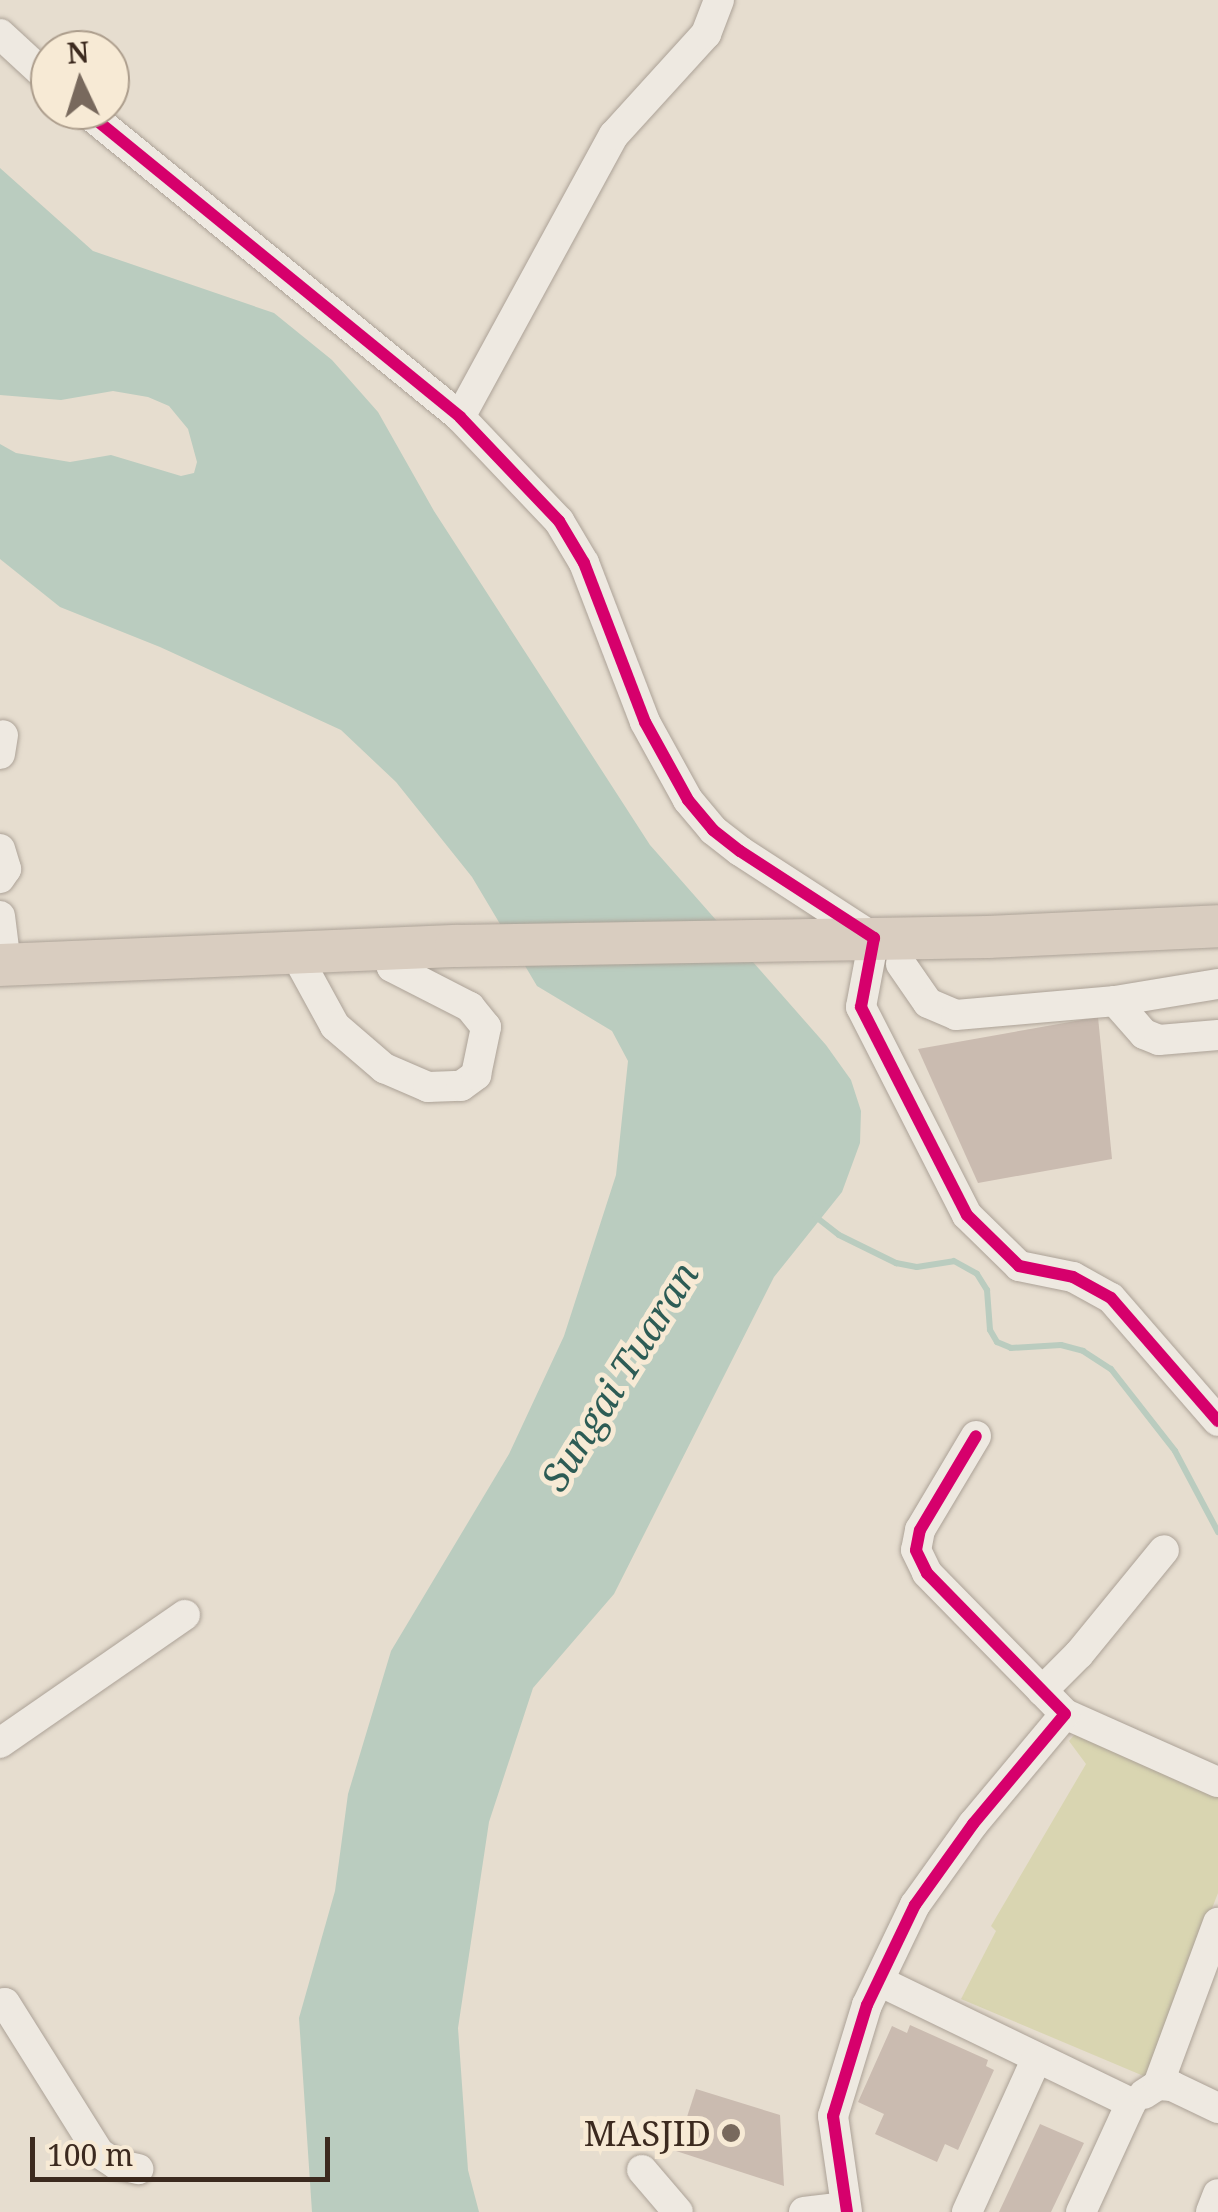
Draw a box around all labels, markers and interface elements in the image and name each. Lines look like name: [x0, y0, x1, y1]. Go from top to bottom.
north arrow: [30, 30, 130, 130]
text: N: [66, 32, 90, 72]
water label: Sungai Tuaran: [531, 1253, 707, 1499]
place label: MASJID: [584, 2112, 711, 2154]
scale bar: [35, 2117, 335, 2179]
marker: MASJID: [720, 2122, 742, 2144]
text: 100 m: [47, 2134, 133, 2175]

